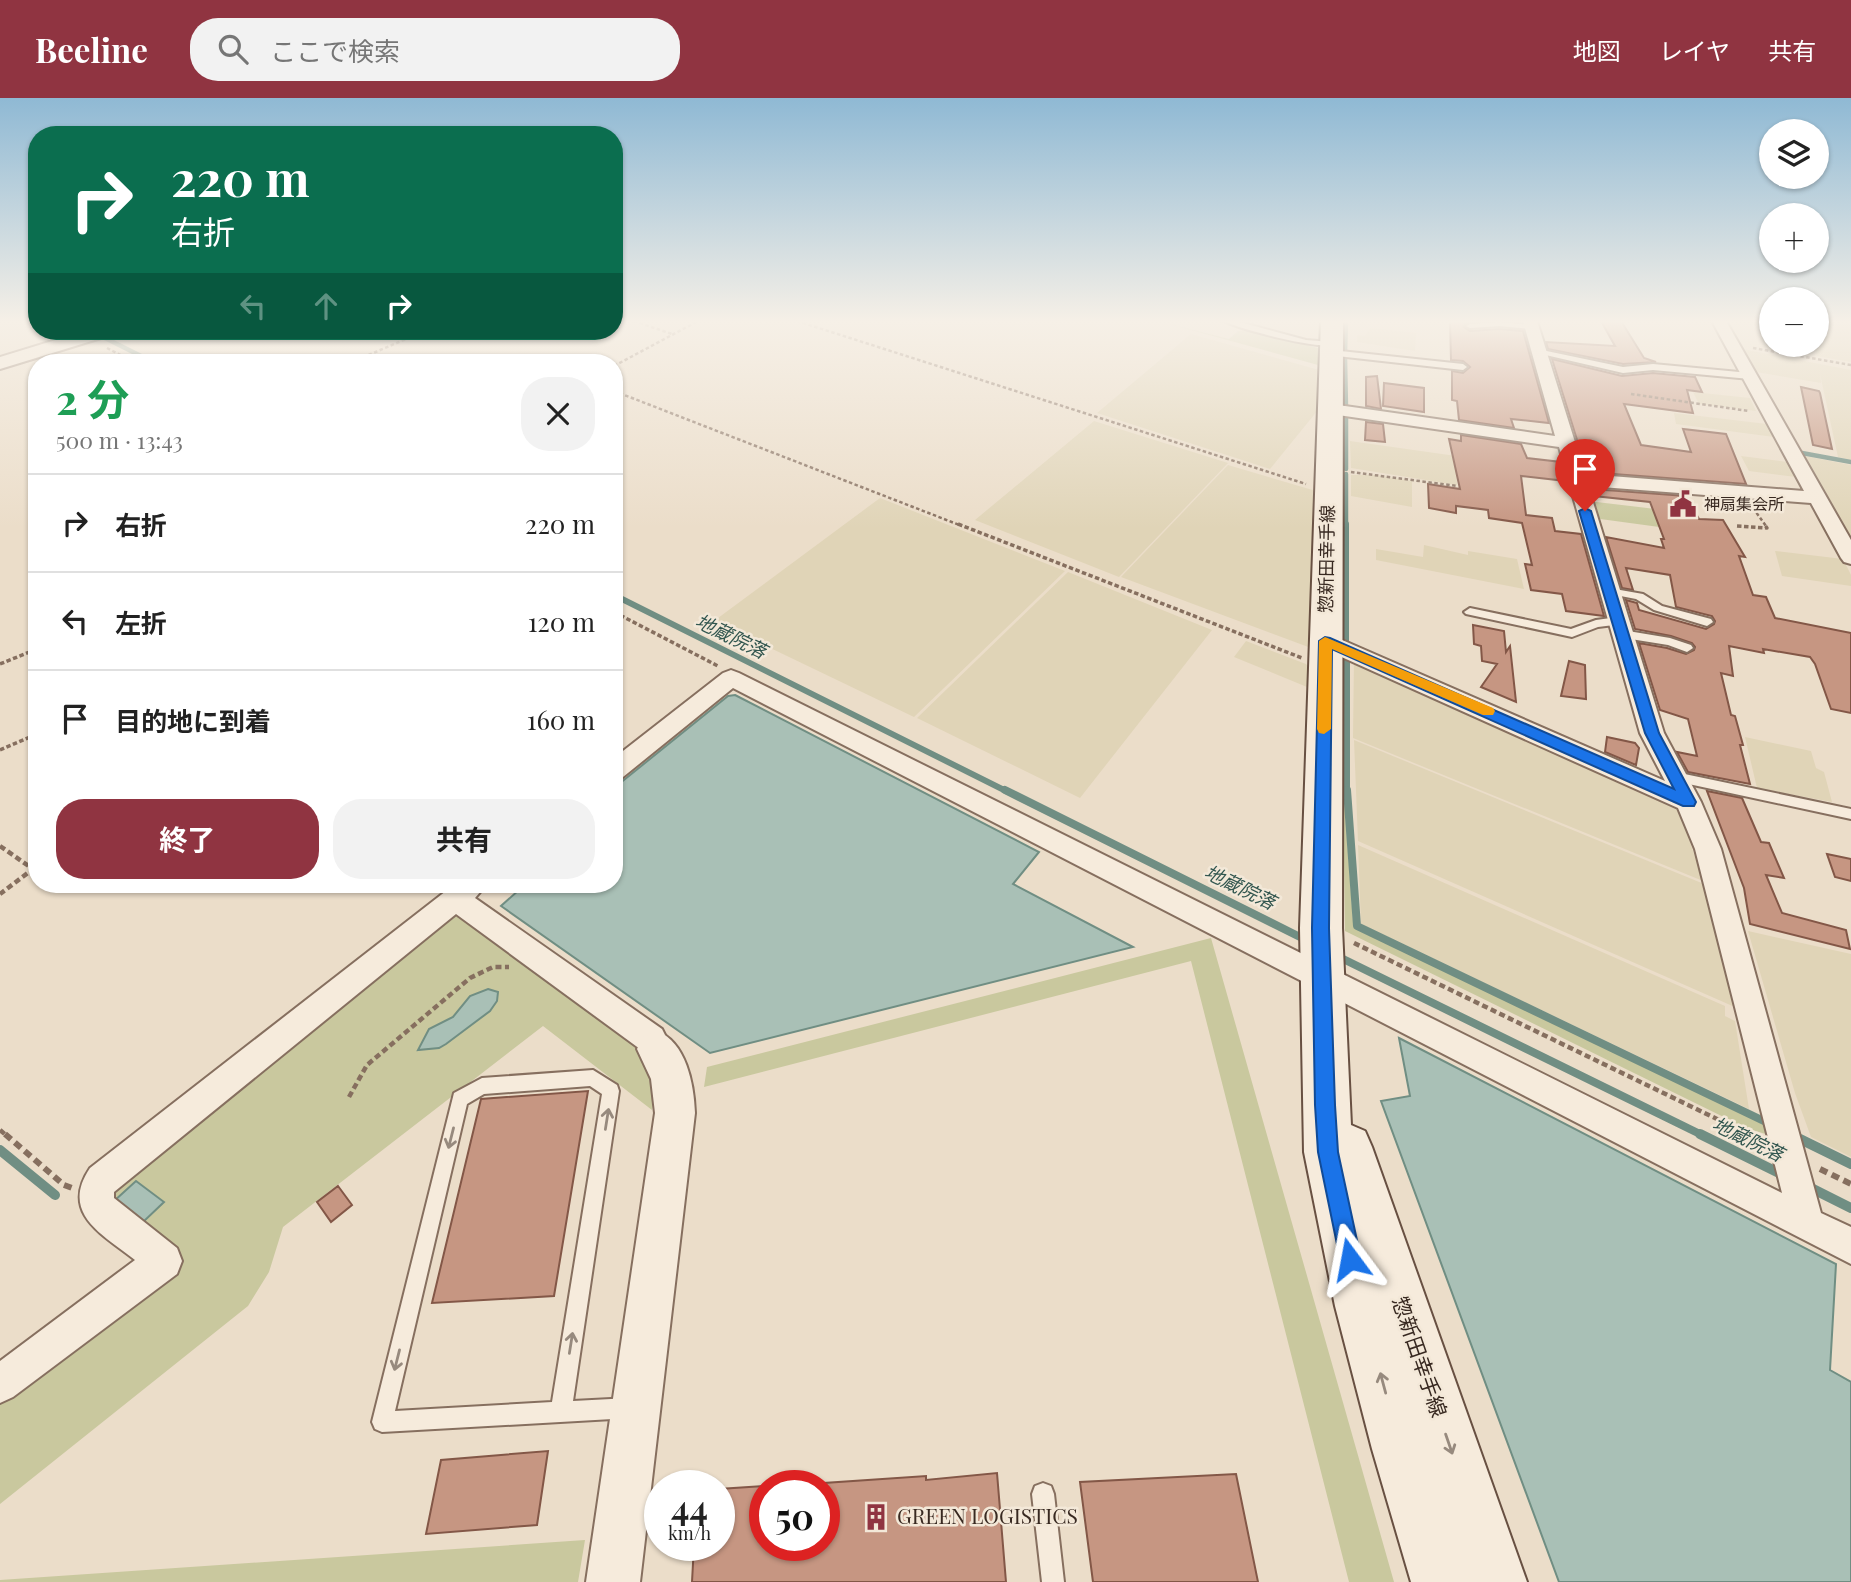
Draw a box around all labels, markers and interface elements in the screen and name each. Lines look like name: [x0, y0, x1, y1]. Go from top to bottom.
search box: [190, 18, 680, 81]
text: Beeline: [35, 27, 148, 71]
icon: search: [214, 30, 252, 68]
text: ここで検索: [270, 33, 400, 68]
text: 地図: [1573, 34, 1621, 66]
text: レイヤ: [1659, 34, 1730, 66]
text: 共有: [1768, 34, 1816, 66]
map controls: [1759, 119, 1829, 357]
button: layers: [1759, 119, 1829, 189]
text: 220 m: [171, 144, 310, 209]
icon: right: [56, 154, 147, 245]
button: +: [1759, 203, 1829, 273]
text: 右折: [171, 209, 235, 252]
icon: left: [234, 287, 272, 325]
icon: ahead: [307, 287, 345, 325]
icon: right: [380, 287, 418, 325]
button: −: [1759, 287, 1829, 357]
text: 2 分: [56, 370, 129, 426]
button: close: [521, 377, 595, 451]
text: 500 m · 13:43: [56, 424, 183, 455]
pin: [1555, 439, 1615, 511]
icon: arrive: [1566, 450, 1604, 488]
public building icon: 神扇集会所: [1668, 489, 1698, 519]
place label: 神扇集会所: [1704, 493, 1784, 514]
icon: right: [56, 504, 94, 542]
street label: 惣新田幸手線: [1313, 505, 1339, 613]
text: 220 m: [525, 506, 595, 541]
text: 右折: [115, 507, 167, 542]
icon: left: [56, 602, 94, 640]
text: 120 m: [528, 604, 595, 639]
text: 左折: [115, 605, 167, 640]
water label: 地蔵院落: [692, 607, 774, 665]
icon: arrive: [56, 700, 94, 738]
text: 160 m: [527, 702, 595, 737]
text: 目的地に到着: [115, 703, 271, 738]
button: 終了: [56, 799, 319, 879]
button: 共有: [333, 799, 595, 879]
water label: 地蔵院落: [1201, 858, 1283, 916]
one-way arrow: [601, 1108, 614, 1131]
water label: 地蔵院落: [1709, 1110, 1791, 1168]
one-way arrow: [444, 1127, 457, 1149]
position arrow: [1313, 1222, 1387, 1296]
street label: 惣新田幸手線: [1387, 1292, 1455, 1420]
one-way arrow: [565, 1332, 578, 1355]
one-way arrow: [390, 1348, 404, 1371]
one-way arrow: [1376, 1372, 1389, 1395]
one-way arrow: [1444, 1433, 1456, 1455]
speed limit sign: 50: [749, 1470, 840, 1561]
text: 44: [671, 1483, 708, 1530]
place label: GREEN LOGISTICS: [897, 1501, 1078, 1529]
building icon: GREEN LOGISTICS: [861, 1502, 891, 1532]
text: km/h: [668, 1521, 711, 1545]

